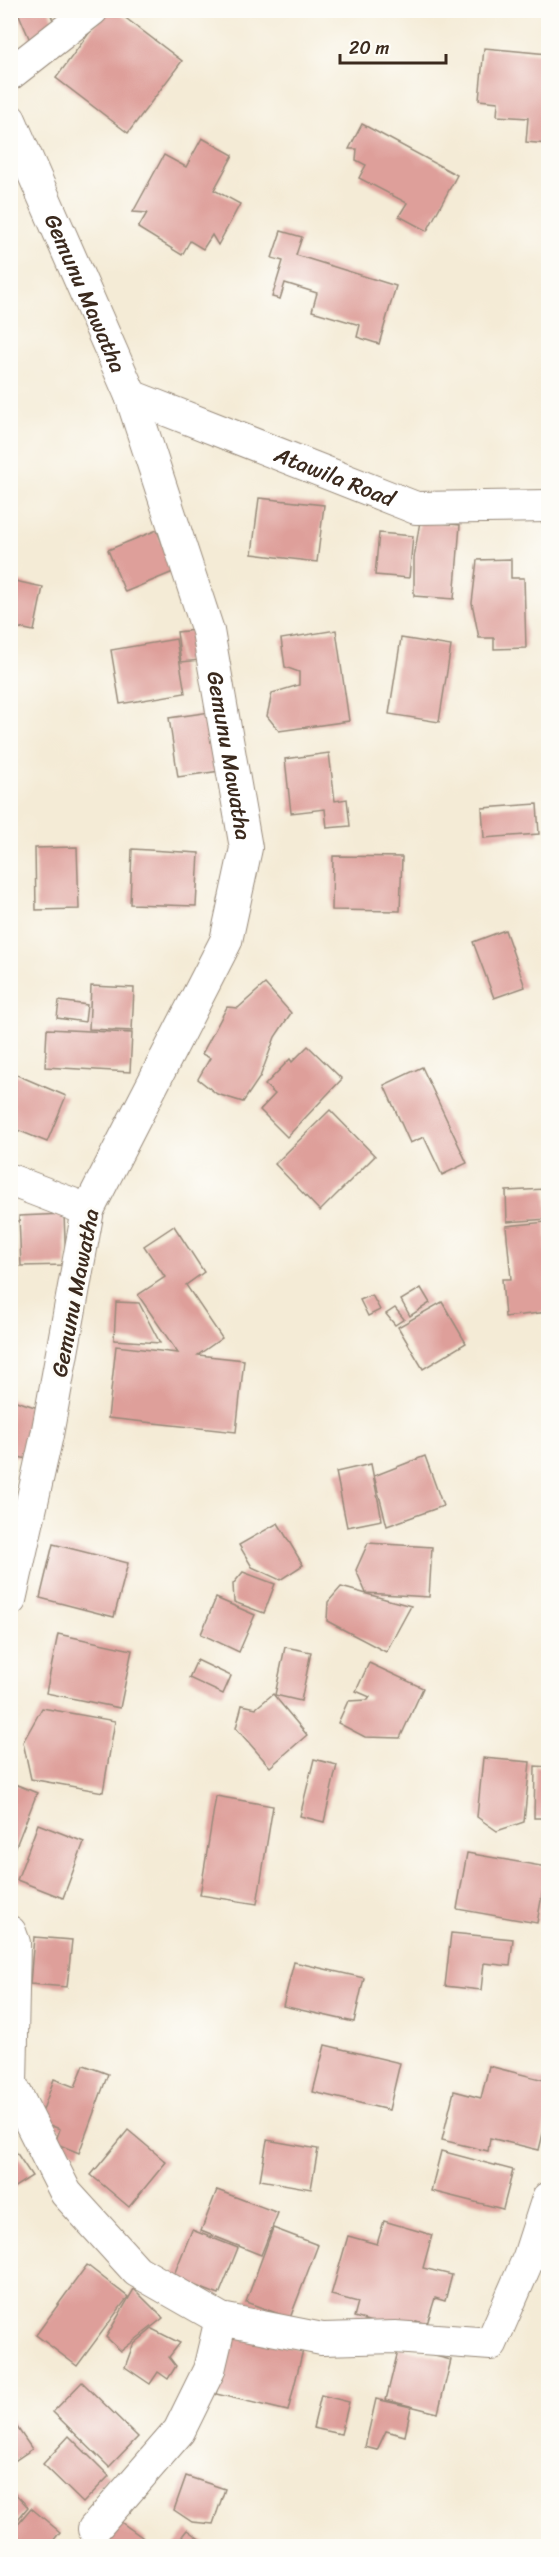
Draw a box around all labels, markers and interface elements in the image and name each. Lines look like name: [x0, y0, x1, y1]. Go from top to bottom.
scale bar: [340, 27, 446, 65]
text: 20 m: [349, 32, 389, 64]
street label: Gemunu Mawatha: [34, 207, 138, 379]
street label: Atawila Road: [268, 434, 402, 518]
street label: Gemunu Mawatha: [196, 668, 264, 843]
street label: Gemunu Mawatha: [40, 1206, 110, 1380]

